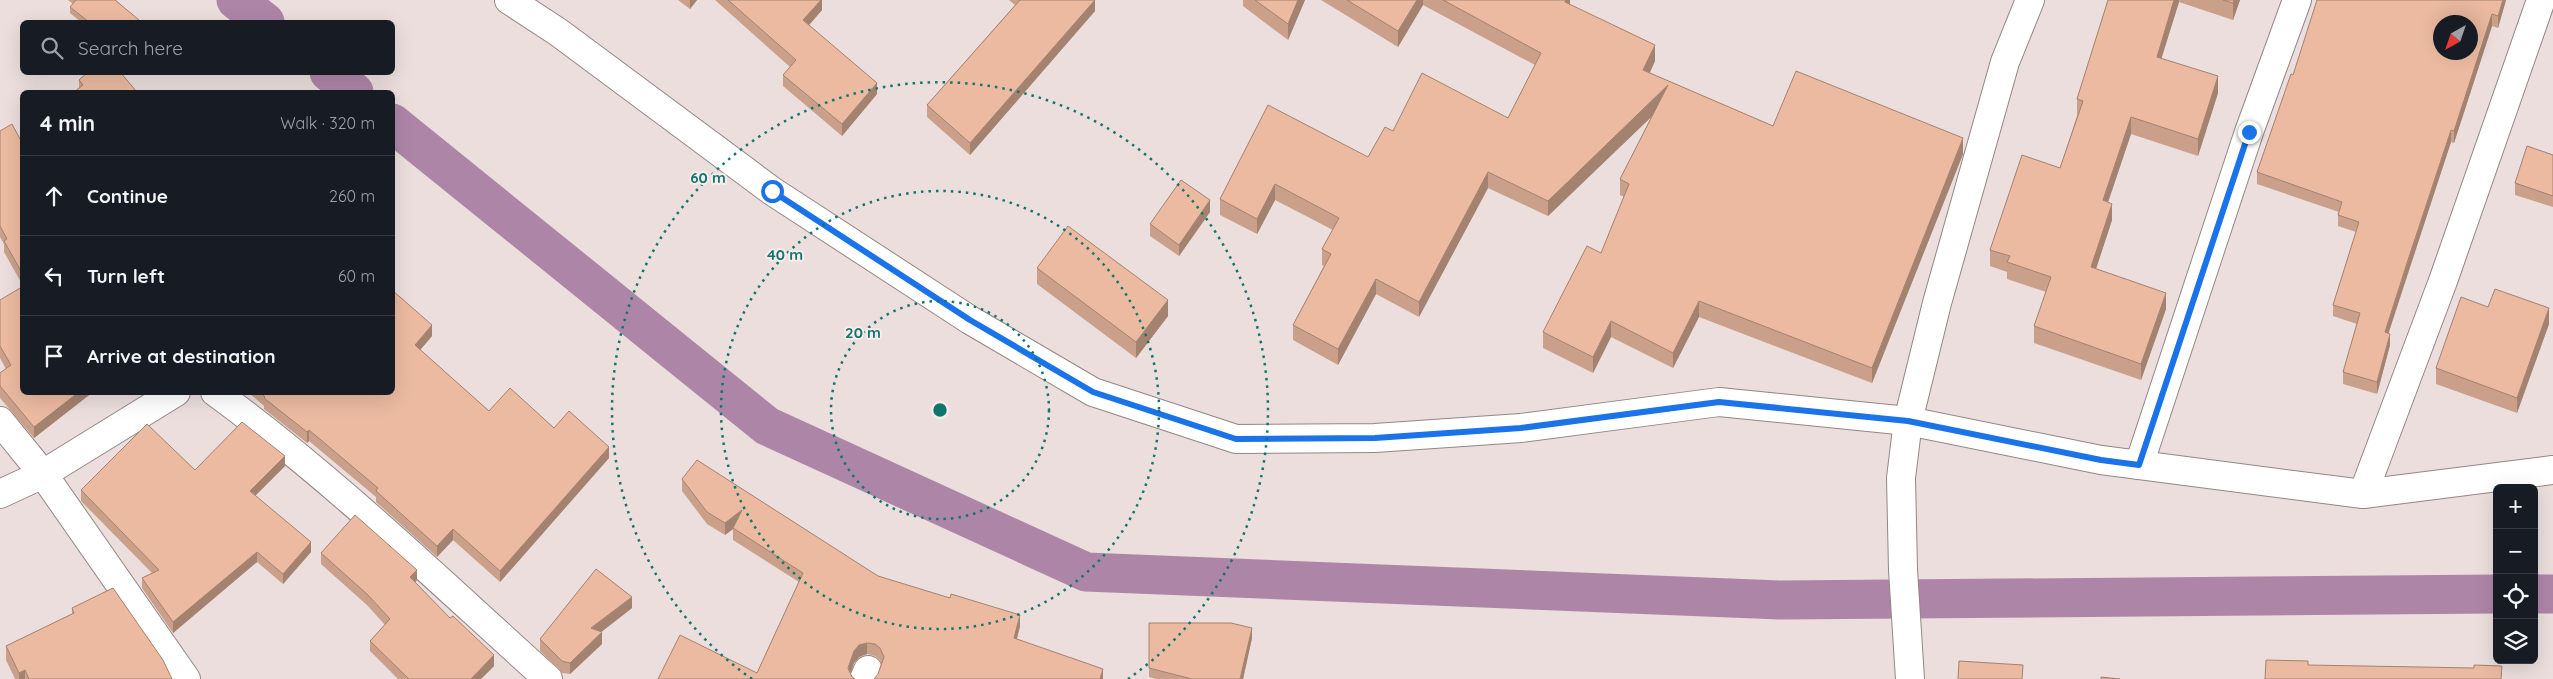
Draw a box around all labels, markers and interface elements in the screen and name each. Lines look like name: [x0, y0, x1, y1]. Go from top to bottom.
north arrow: [2433, 15, 2478, 60]
search box: [20, 20, 395, 75]
icon: search: [38, 34, 66, 62]
text: Search here: [78, 36, 183, 60]
text: 4 min: [40, 110, 95, 136]
text: Walk · 320 m: [280, 113, 375, 133]
route end: [2238, 121, 2261, 144]
text: 60 m: [690, 168, 726, 187]
route start: [761, 180, 784, 203]
icon: ahead: [40, 182, 68, 210]
text: Continue: [87, 184, 168, 208]
text: 260 m: [329, 186, 375, 206]
text: 40 m: [767, 245, 803, 264]
icon: left: [40, 262, 68, 290]
text: Turn left: [87, 264, 165, 288]
text: 60 m: [338, 266, 375, 286]
text: 20 m: [845, 323, 881, 342]
icon: arrive: [40, 342, 68, 370]
text: Arrive at destination: [87, 344, 276, 368]
centre of rings: [931, 401, 949, 419]
map controls: [2493, 484, 2538, 664]
button: +: [2493, 484, 2538, 529]
button: −: [2493, 529, 2538, 574]
button: locate: [2493, 574, 2538, 619]
button: layers: [2493, 619, 2538, 664]

